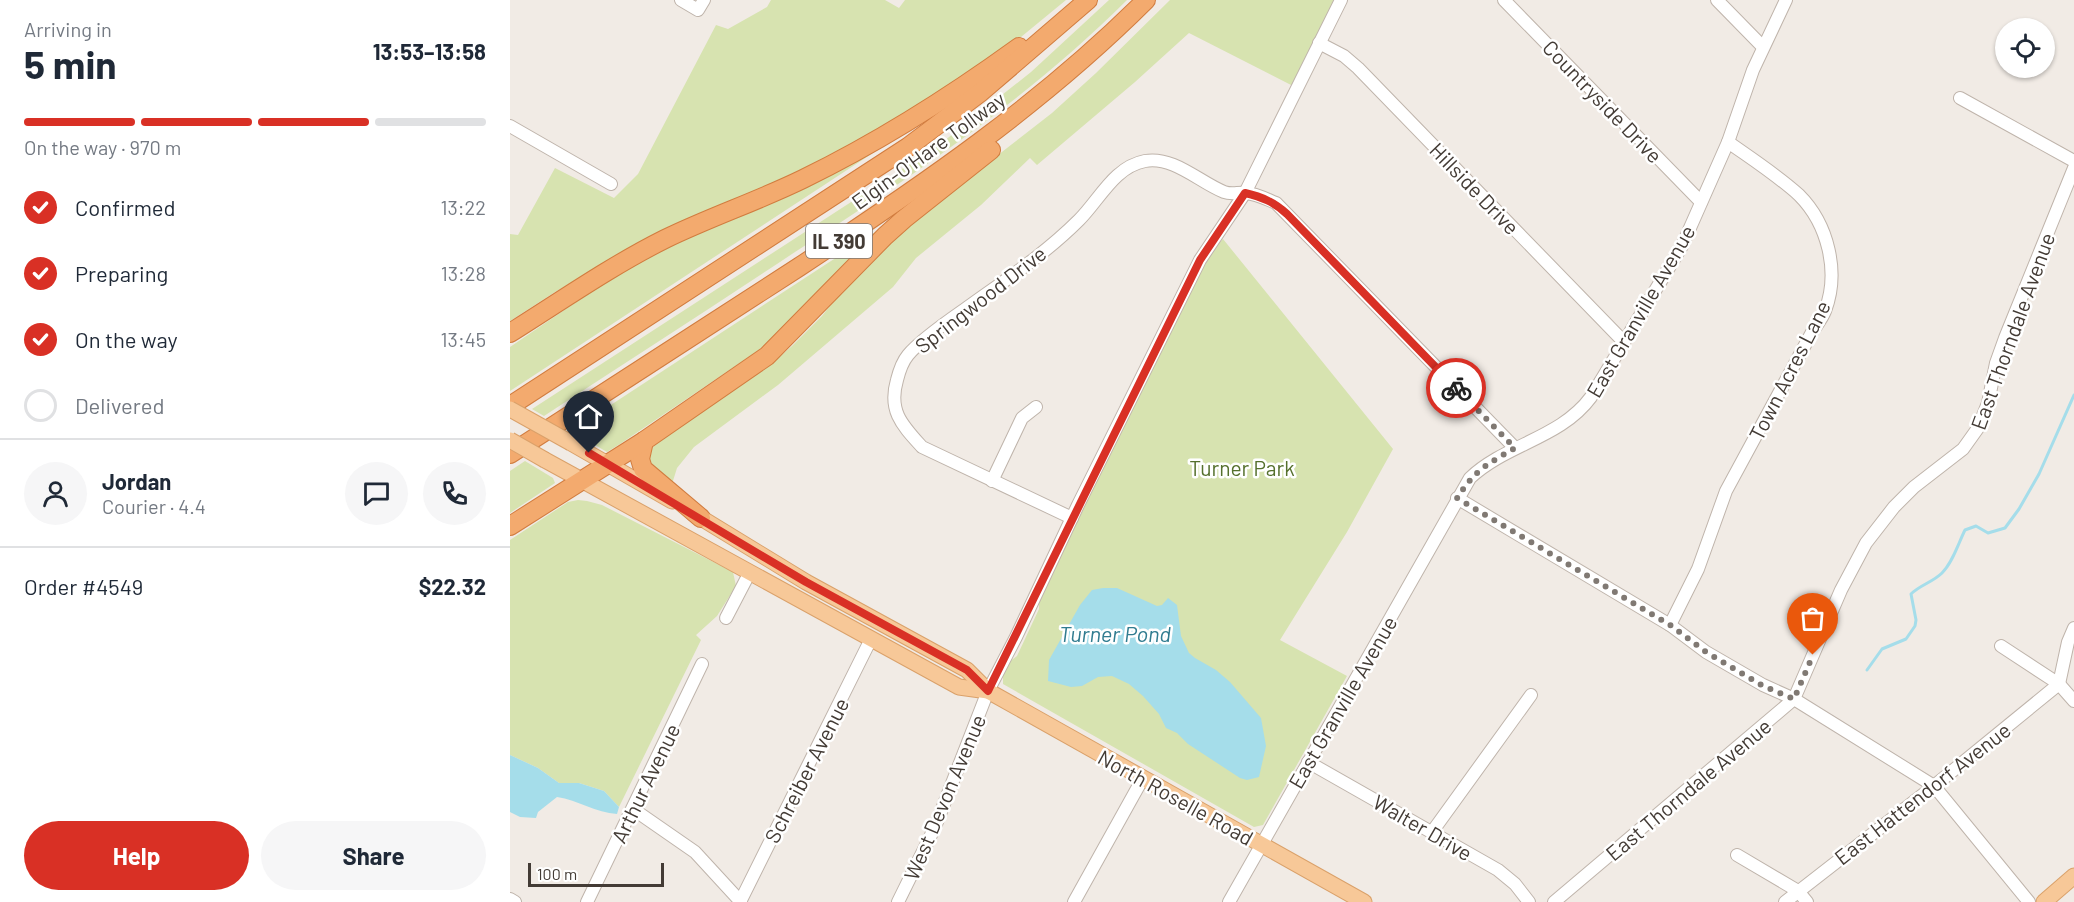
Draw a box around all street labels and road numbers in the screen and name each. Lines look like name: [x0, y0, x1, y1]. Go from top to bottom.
street label: Countryside Drive: [1538, 34, 1668, 168]
street label: Elgin-O'Hare Tollway: [846, 86, 1010, 214]
street label: Hillside Drive: [1425, 137, 1525, 239]
street label: East Granville Avenue: [1580, 220, 1700, 402]
road number: IL 390: [806, 224, 872, 258]
street label: East Thorndale Avenue: [1965, 229, 2059, 433]
street label: Springwood Drive: [909, 240, 1051, 358]
street label: Town Acres Lane: [1743, 296, 1835, 444]
street label: East Granville Avenue: [1282, 611, 1402, 793]
street label: Schreiber Avenue: [759, 693, 853, 847]
street label: West Devon Avenue: [898, 710, 990, 884]
street label: East Thorndale Avenue: [1600, 713, 1776, 865]
street label: East Hattendorf Avenue: [1829, 717, 2015, 869]
street label: Arthur Avenue: [605, 719, 685, 847]
street label: North Roselle Road: [1094, 744, 1258, 850]
street label: Walter Drive: [1369, 789, 1477, 865]

